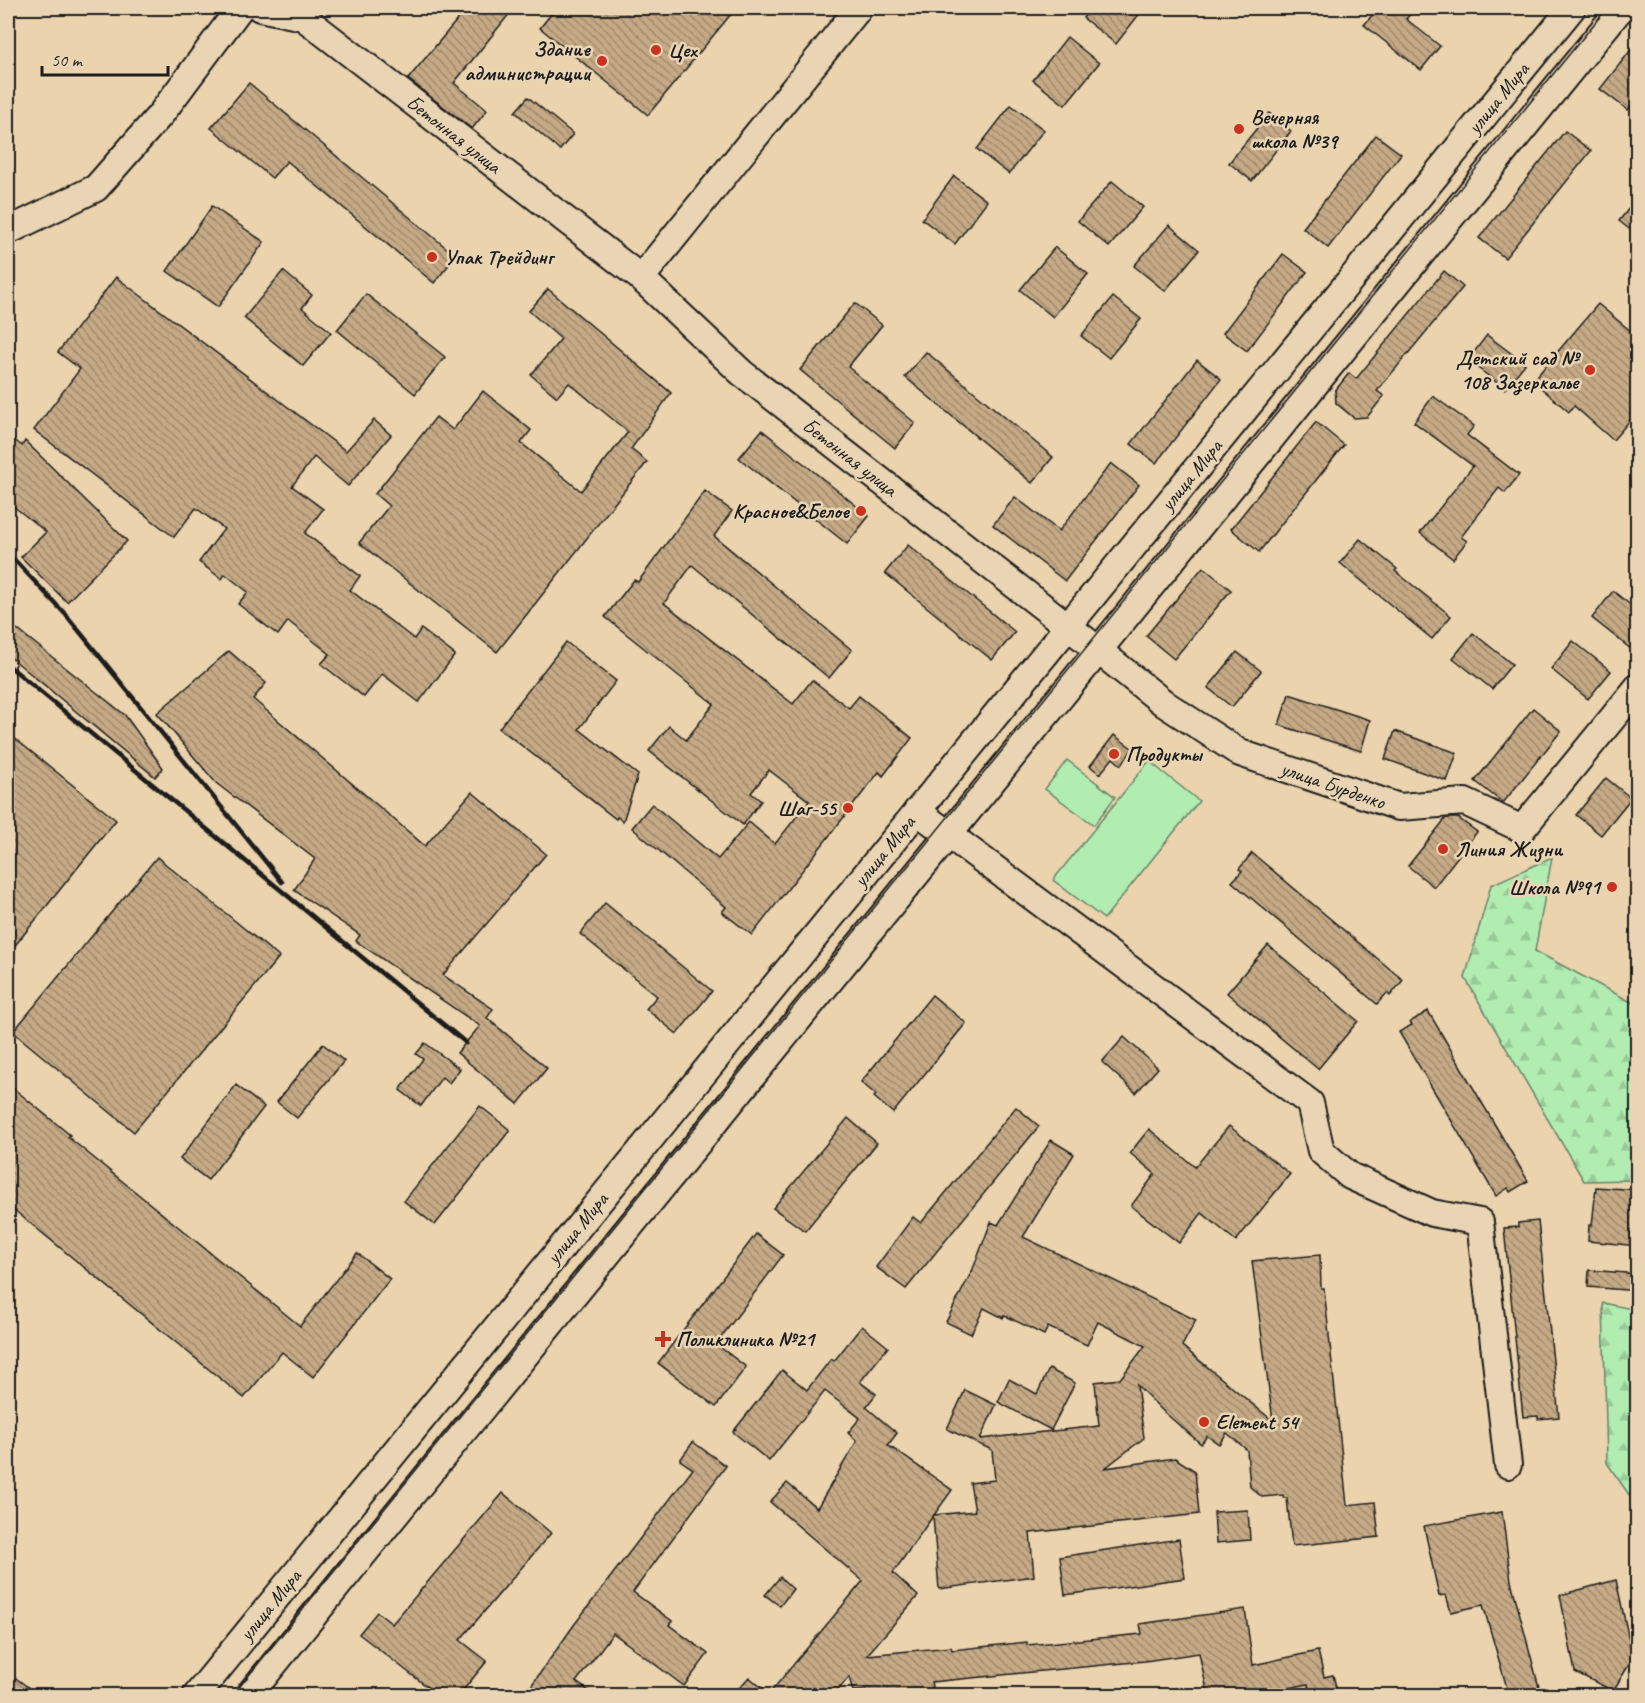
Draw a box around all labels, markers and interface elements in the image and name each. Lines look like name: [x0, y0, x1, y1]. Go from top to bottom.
place label: Здание администрации: [465, 36, 592, 86]
place label: Цех: [668, 37, 698, 63]
scale bar: [42, 39, 168, 77]
marker: Цех: [649, 43, 663, 57]
text: 50 m: [51, 49, 84, 71]
marker: Здание администрации: [595, 54, 609, 68]
street label: улица Мира: [1460, 56, 1536, 141]
street label: Бетонная улица: [401, 89, 508, 180]
place label: Вечерняя школа №39: [1251, 104, 1340, 154]
marker: Вечерняя школа №39: [1232, 122, 1246, 136]
place label: Упак Трейдинг: [444, 244, 556, 270]
marker: Упак Трейдинг: [425, 250, 439, 264]
place label: Детский сад № 108 Зазеркалье: [1456, 345, 1582, 396]
marker: Детский сад № 108 Зазеркалье: [1583, 363, 1597, 377]
street label: Бетонная улица: [797, 412, 904, 503]
street label: улица Мира: [1153, 433, 1229, 518]
place label: Красное&Белое: [733, 498, 851, 524]
marker: Красное&Белое: [854, 504, 868, 518]
place label: Продукты: [1126, 741, 1204, 768]
marker: Продукты: [1107, 747, 1121, 761]
street label: улица Бурденко: [1276, 754, 1390, 815]
place label: Шаг-55: [777, 795, 838, 821]
marker: Шаг-55: [841, 801, 855, 815]
street label: улица Мира: [846, 809, 922, 894]
place label: Линия Жизни: [1455, 836, 1564, 863]
marker: Линия Жизни: [1436, 842, 1450, 856]
place label: Школа №91: [1509, 874, 1603, 900]
marker: Школа №91: [1605, 880, 1619, 894]
street label: улица Мира: [539, 1186, 615, 1271]
place label: Поликлиника №21: [676, 1326, 817, 1352]
marker: Поликлиника №21: [654, 1330, 672, 1348]
place label: Element 54: [1216, 1409, 1301, 1435]
marker: Element 54: [1197, 1415, 1211, 1429]
street label: улица Мира: [232, 1563, 308, 1648]

